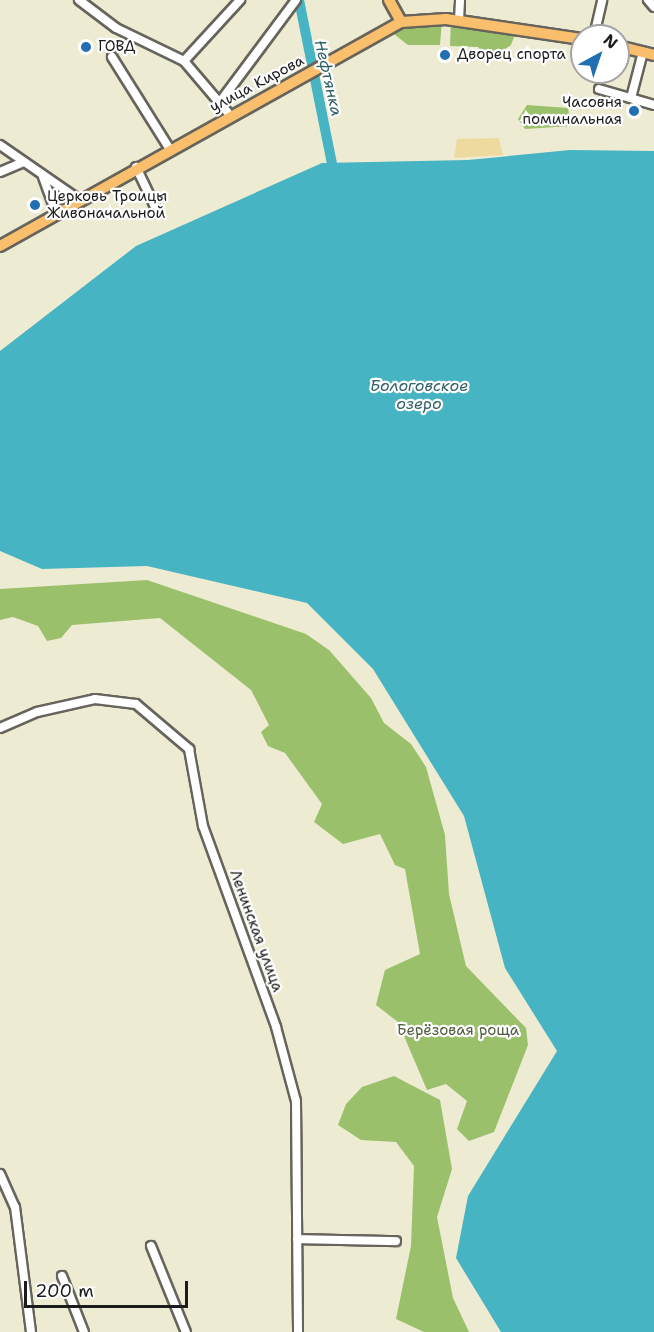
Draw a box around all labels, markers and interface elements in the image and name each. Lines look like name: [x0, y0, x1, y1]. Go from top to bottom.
north arrow: [570, 24, 630, 84]
text: N: [599, 29, 622, 53]
place label: ГОВД: [98, 38, 135, 56]
water label: Нефтянка: [310, 38, 346, 118]
marker: ГОВД: [79, 40, 93, 54]
place label: Дворец спорта: [457, 46, 566, 64]
marker: Дворец спорта: [438, 48, 452, 62]
street label: улица Кирова: [207, 52, 307, 116]
place label: Часовня поминальная: [522, 93, 622, 128]
marker: Часовня поминальная: [627, 104, 641, 118]
place label: Церковь Троицы Живоначальной: [47, 187, 167, 222]
marker: Церковь Троицы Живоначальной: [28, 198, 42, 212]
water label: Бологовское озеро: [370, 376, 468, 414]
street label: Ленинская улица: [226, 867, 286, 995]
park label: Берёзовая роща: [397, 1022, 519, 1040]
scale bar: [27, 1269, 190, 1307]
text: 200 m: [35, 1279, 94, 1303]

